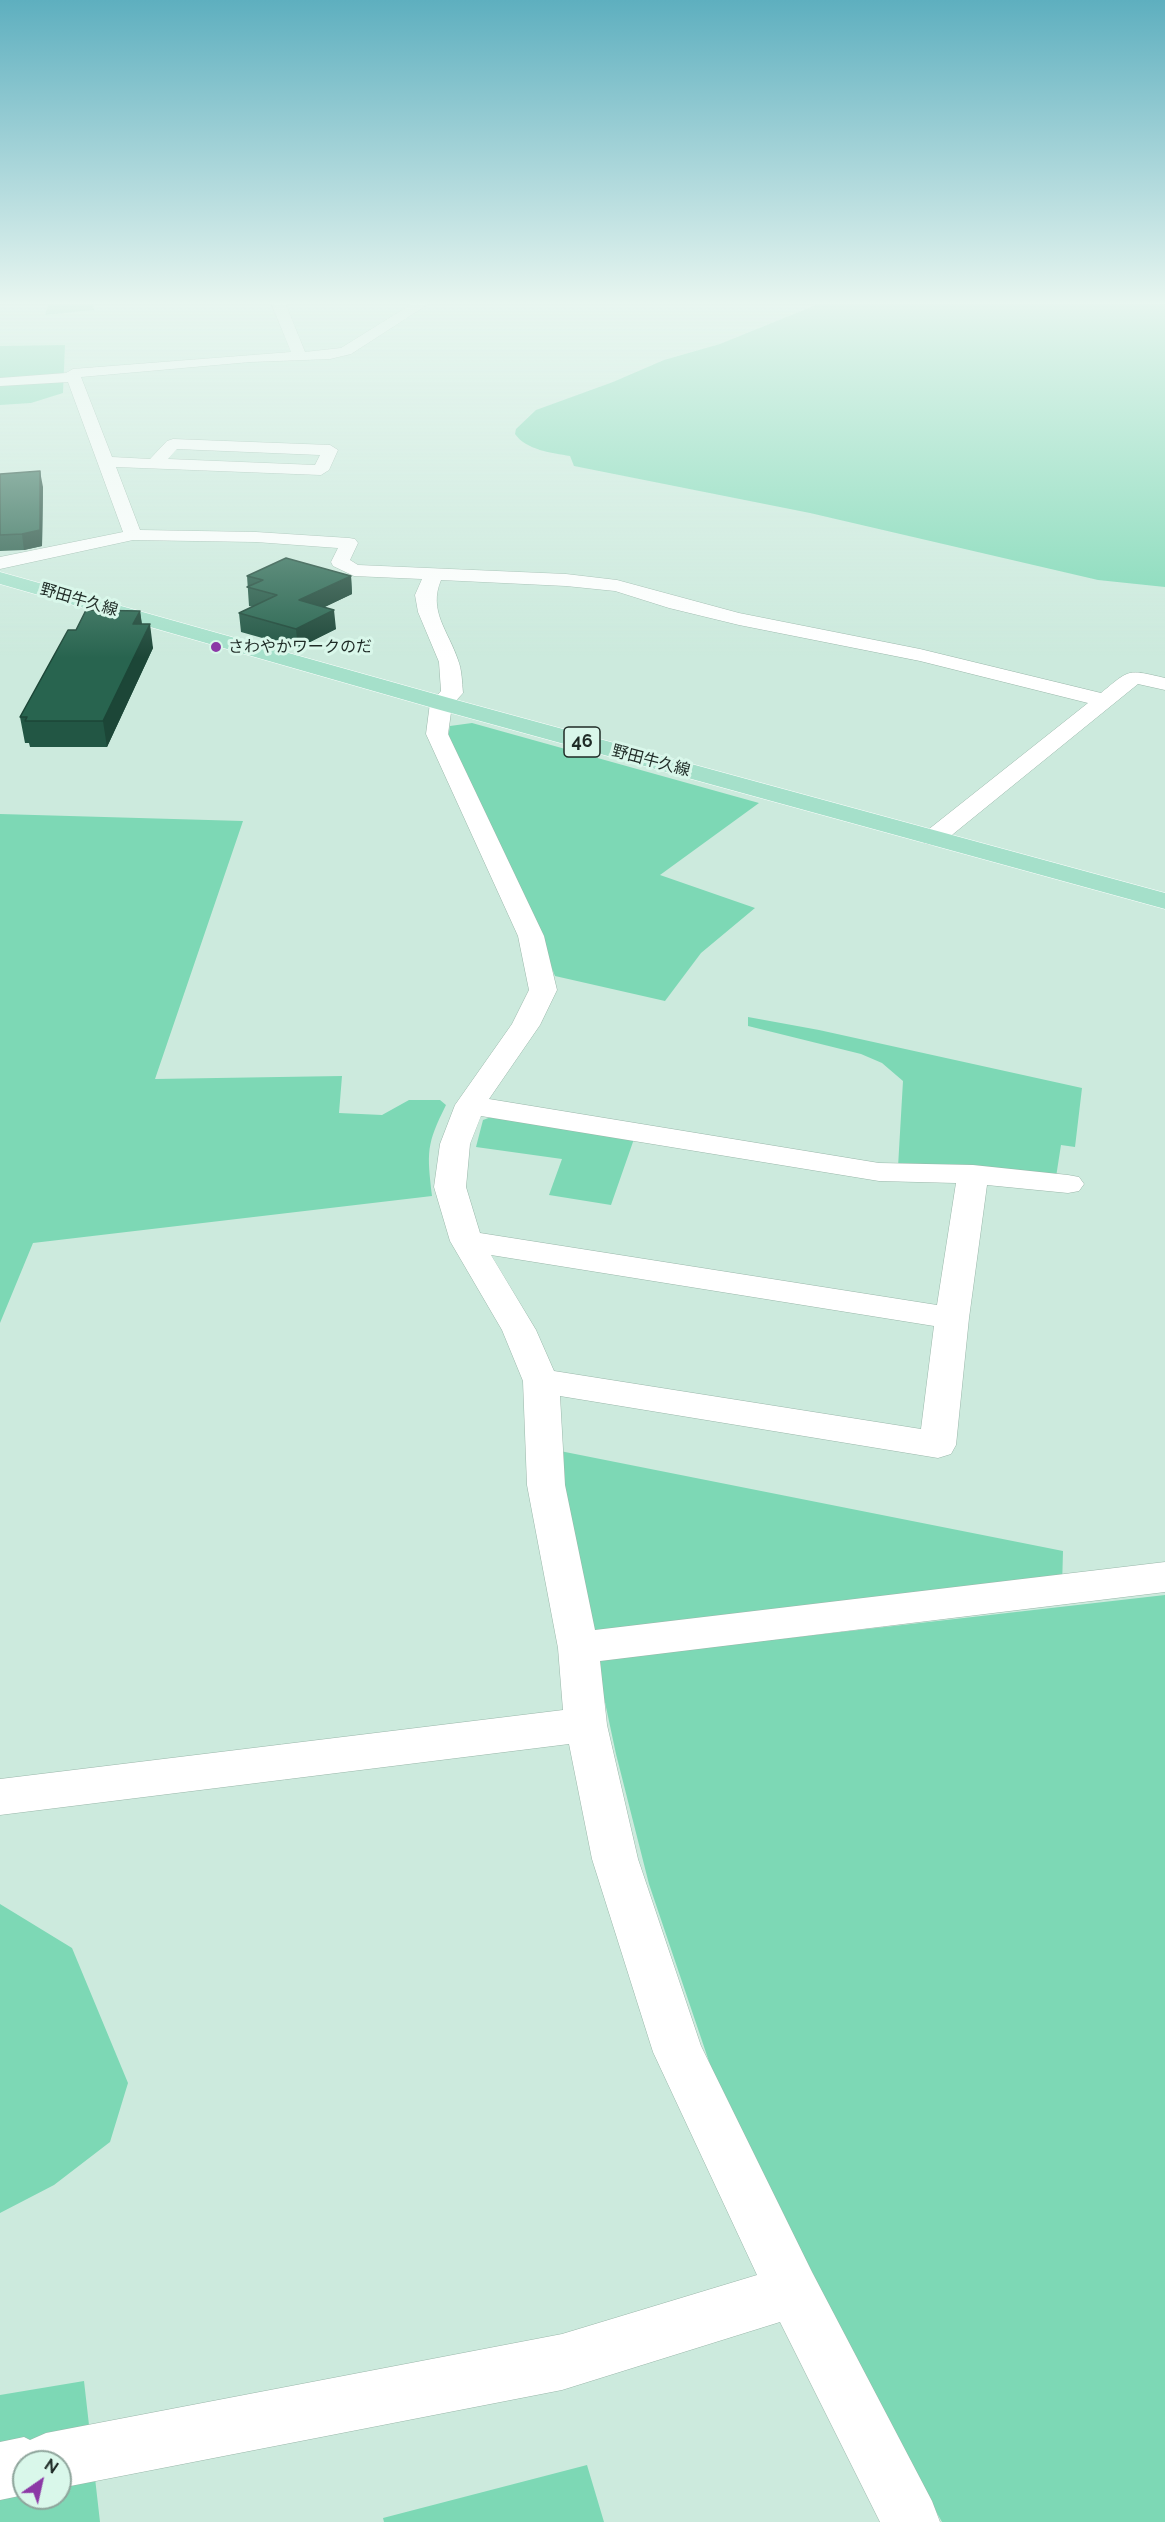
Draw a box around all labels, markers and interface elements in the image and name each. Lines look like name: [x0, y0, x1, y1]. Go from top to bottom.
street label: 野田牛久線: [38, 580, 120, 620]
place label: さわやかワークのだ: [228, 637, 372, 657]
marker: さわやかワークのだ: [209, 640, 223, 654]
road number: 46: [564, 727, 600, 757]
street label: 野田牛久線: [610, 741, 692, 781]
north arrow: [12, 2450, 72, 2510]
text: N: [41, 2455, 62, 2478]

